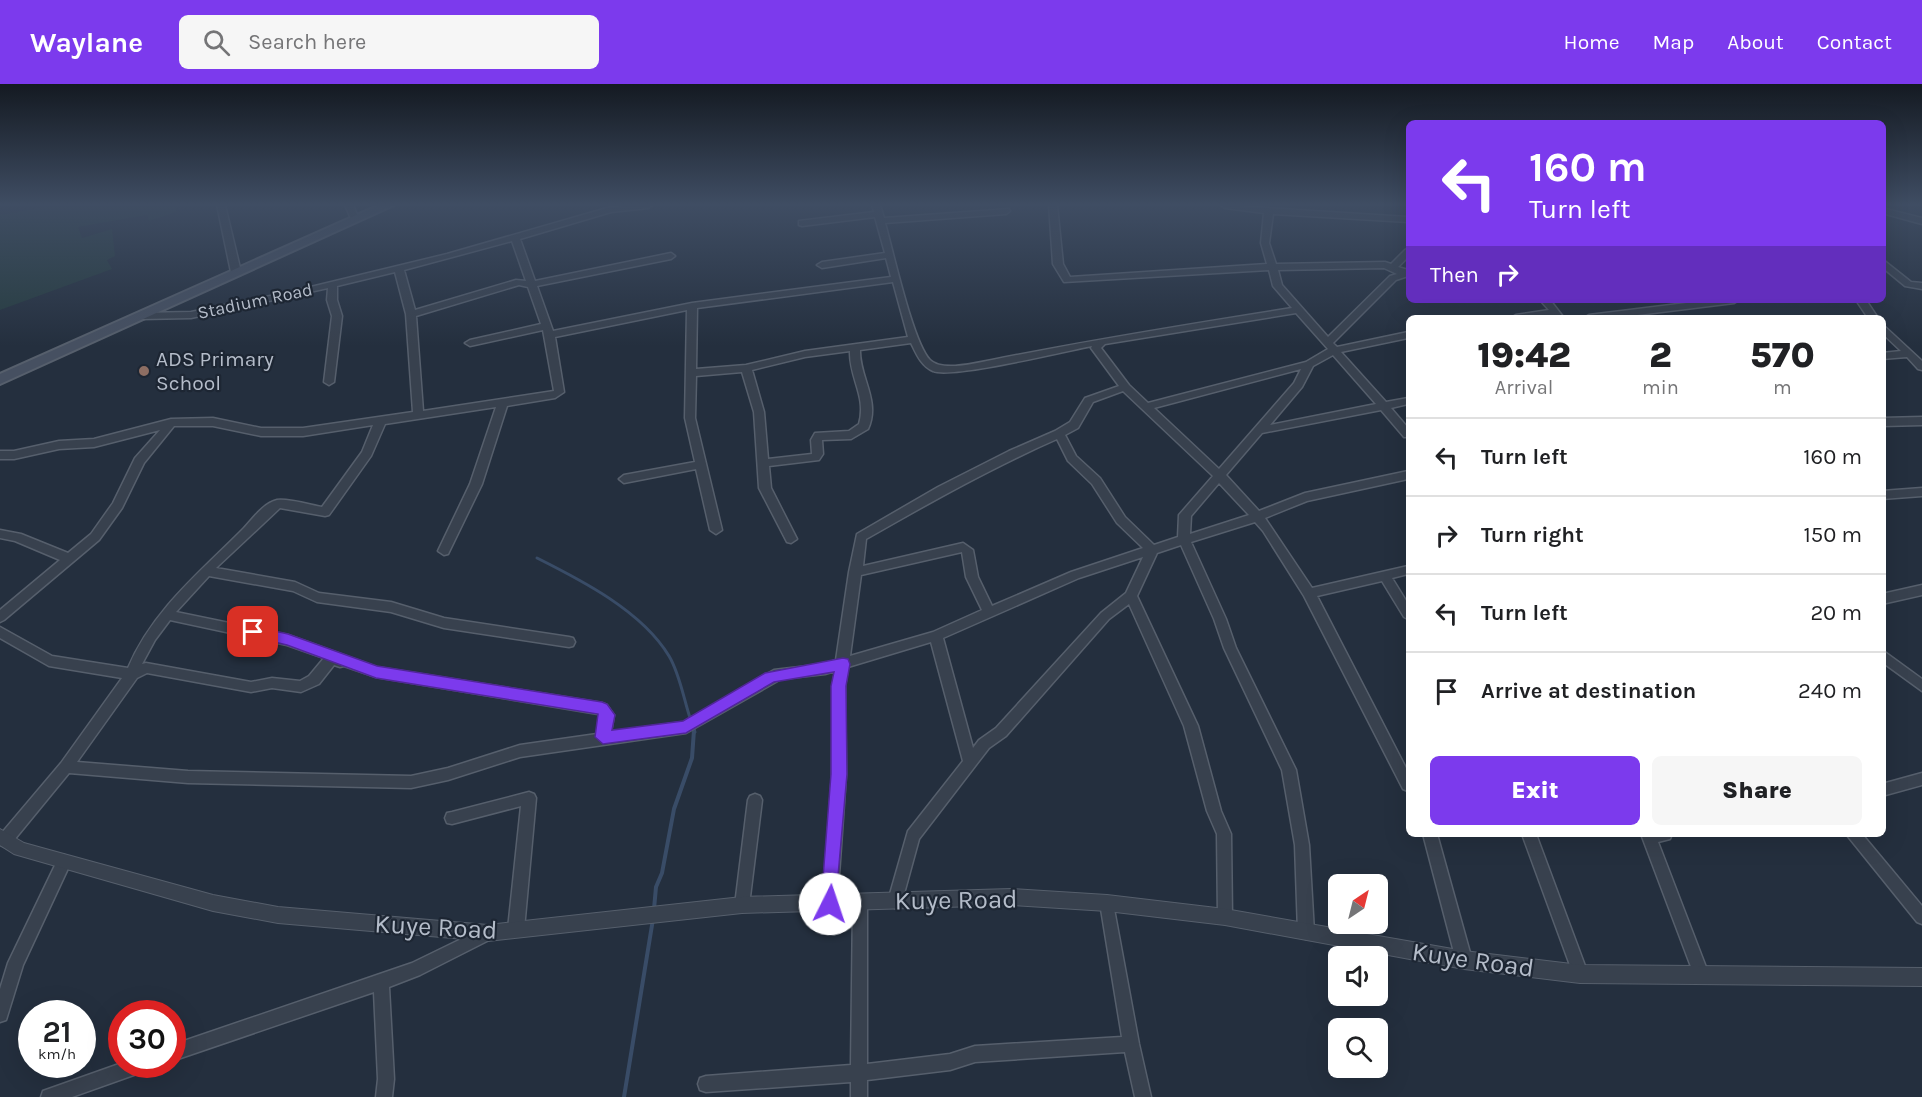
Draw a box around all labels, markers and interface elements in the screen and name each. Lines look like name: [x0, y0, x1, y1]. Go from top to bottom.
search box: [179, 15, 599, 69]
text: Waylane: [30, 26, 143, 59]
icon: search: [200, 26, 233, 59]
text: Search here: [248, 29, 366, 55]
text: Home: [1564, 30, 1620, 54]
text: Map: [1653, 30, 1694, 54]
text: About: [1727, 30, 1784, 54]
text: Contact: [1817, 30, 1892, 54]
text: 160 m: [1529, 142, 1647, 192]
icon: left: [1430, 144, 1508, 222]
text: Turn left: [1529, 193, 1630, 225]
icon: right: [1491, 258, 1524, 291]
text: Then: [1430, 262, 1479, 288]
street label: Stadium Road: [195, 278, 315, 324]
text: 19:42: [1477, 334, 1571, 376]
text: 2: [1649, 334, 1672, 376]
text: 570: [1750, 334, 1815, 376]
place label: ADS Primary School: [156, 347, 274, 395]
marker: ADS Primary School: [137, 364, 151, 378]
text: Arrival: [1495, 376, 1553, 399]
text: min: [1642, 376, 1679, 399]
text: m: [1773, 376, 1792, 399]
icon: left: [1430, 441, 1463, 474]
text: Turn left: [1481, 444, 1568, 470]
text: 160 m: [1803, 444, 1862, 470]
icon: right: [1430, 519, 1463, 552]
text: Turn right: [1481, 522, 1584, 548]
text: 150 m: [1803, 522, 1862, 548]
icon: left: [1430, 597, 1463, 630]
text: Turn left: [1481, 600, 1568, 626]
text: 20 m: [1810, 600, 1862, 626]
pin: [227, 606, 278, 657]
icon: arrive: [236, 615, 269, 648]
icon: arrive: [1430, 675, 1463, 708]
text: Arrive at destination: [1481, 678, 1696, 704]
text: 240 m: [1798, 678, 1862, 704]
button: Exit: [1430, 756, 1640, 825]
button: Share: [1652, 756, 1862, 825]
position arrow: [798, 872, 862, 936]
north arrow: [1328, 874, 1388, 934]
map controls: [1328, 874, 1388, 1078]
street label: Kuye Road: [894, 883, 1018, 917]
street label: Kuye Road: [374, 908, 498, 946]
street label: Kuye Road: [1410, 936, 1536, 984]
button: sound: [1328, 946, 1388, 1006]
speed limit sign: 30: [108, 1000, 186, 1078]
text: 21: [43, 1014, 71, 1050]
button: search: [1328, 1018, 1388, 1078]
text: km/h: [38, 1045, 76, 1063]

